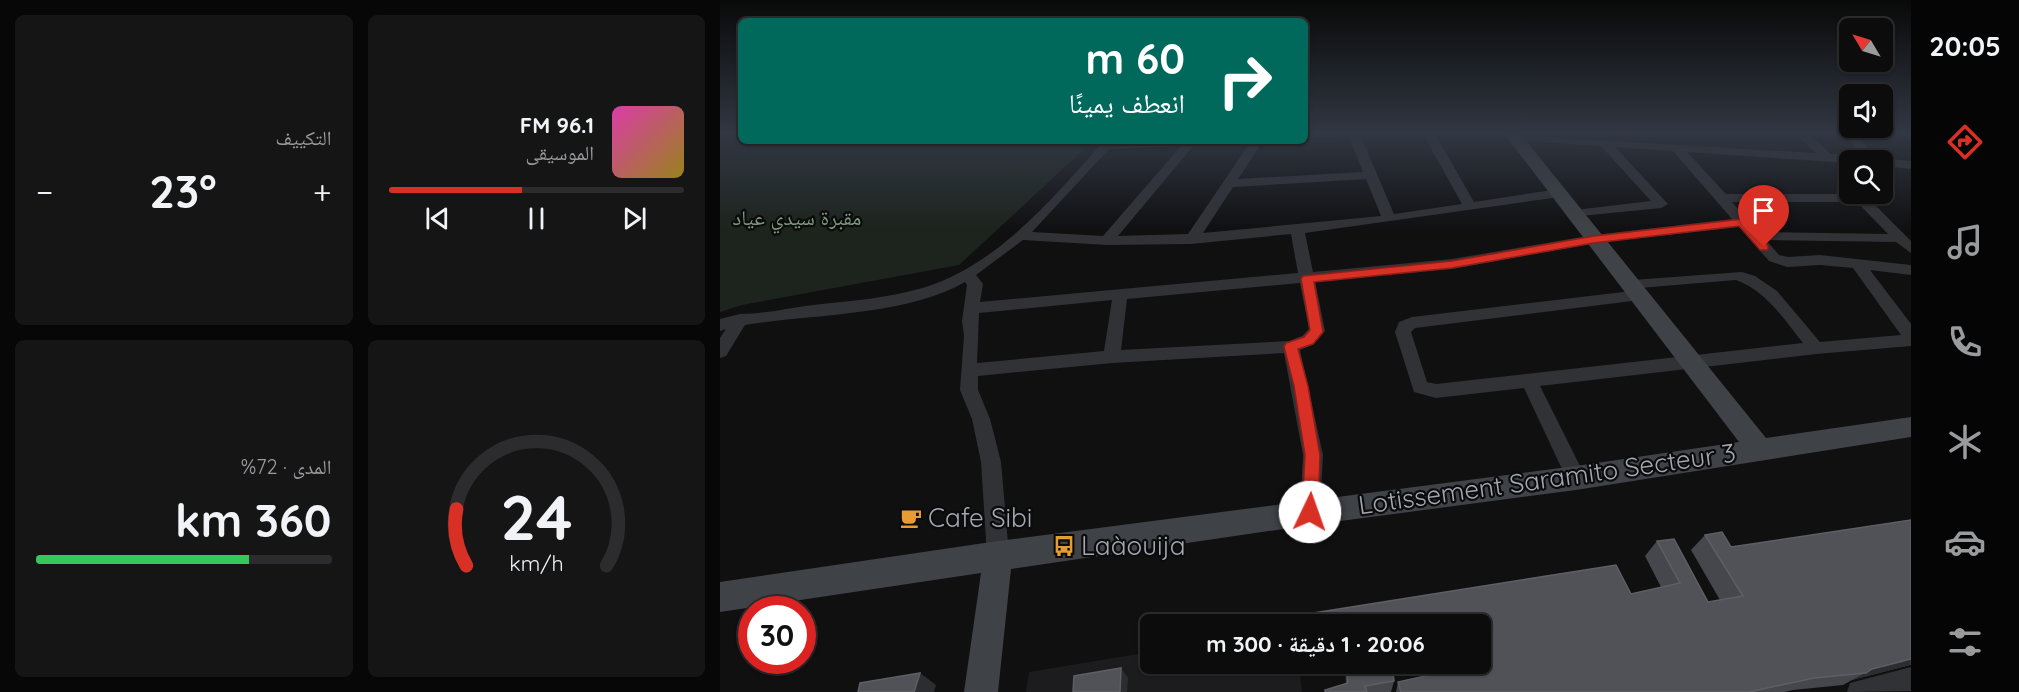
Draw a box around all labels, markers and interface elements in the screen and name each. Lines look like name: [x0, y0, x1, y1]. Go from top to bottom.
north arrow: [1839, 18, 1893, 72]
map controls: [1839, 18, 1893, 204]
text: 20:05: [1929, 29, 2001, 63]
text: 60 m: [1085, 32, 1185, 85]
icon: right: [1206, 42, 1284, 120]
button: sound: [1839, 84, 1893, 138]
text: انعطف يمينًا: [1069, 86, 1185, 120]
text: 96.1 FM: [520, 111, 594, 139]
icon: directions: [1944, 121, 1986, 163]
text: التكييف: [275, 125, 332, 150]
text: الموسيقى: [526, 140, 594, 165]
button: search: [1839, 150, 1893, 204]
text: 23°: [149, 163, 217, 219]
text: −: [36, 171, 53, 212]
text: +: [313, 171, 332, 212]
pin: [1738, 185, 1789, 247]
icon: arrive: [1747, 194, 1780, 227]
icon: previous: [421, 202, 454, 235]
icon: pause: [520, 202, 553, 235]
icon: next: [618, 202, 651, 235]
park label: مقبرة سيدي عياد: [733, 204, 861, 234]
icon: music: [1944, 221, 1986, 263]
icon: phone: [1944, 321, 1986, 363]
icon: climate: [1944, 421, 1986, 463]
street label: Lotissement Saramito Secteur 3: [1356, 436, 1738, 521]
text: المدى · 72%: [241, 454, 332, 479]
text: 24: [500, 478, 572, 556]
position arrow: [1278, 480, 1342, 544]
text: 360 km: [175, 492, 332, 548]
place label: Cafe Sibi: [928, 501, 1032, 534]
cafe icon: Cafe Sibi: [899, 506, 923, 530]
icon: car: [1944, 521, 1986, 563]
place label: Laàouija: [1081, 529, 1185, 562]
bus stop icon: Laàouija: [1052, 534, 1076, 558]
text: km/h: [509, 550, 563, 576]
speed limit sign: 30: [738, 596, 816, 674]
icon: filters: [1944, 621, 1986, 663]
text: 20:06 · 1 دقيقة · 300 m: [1206, 630, 1425, 658]

